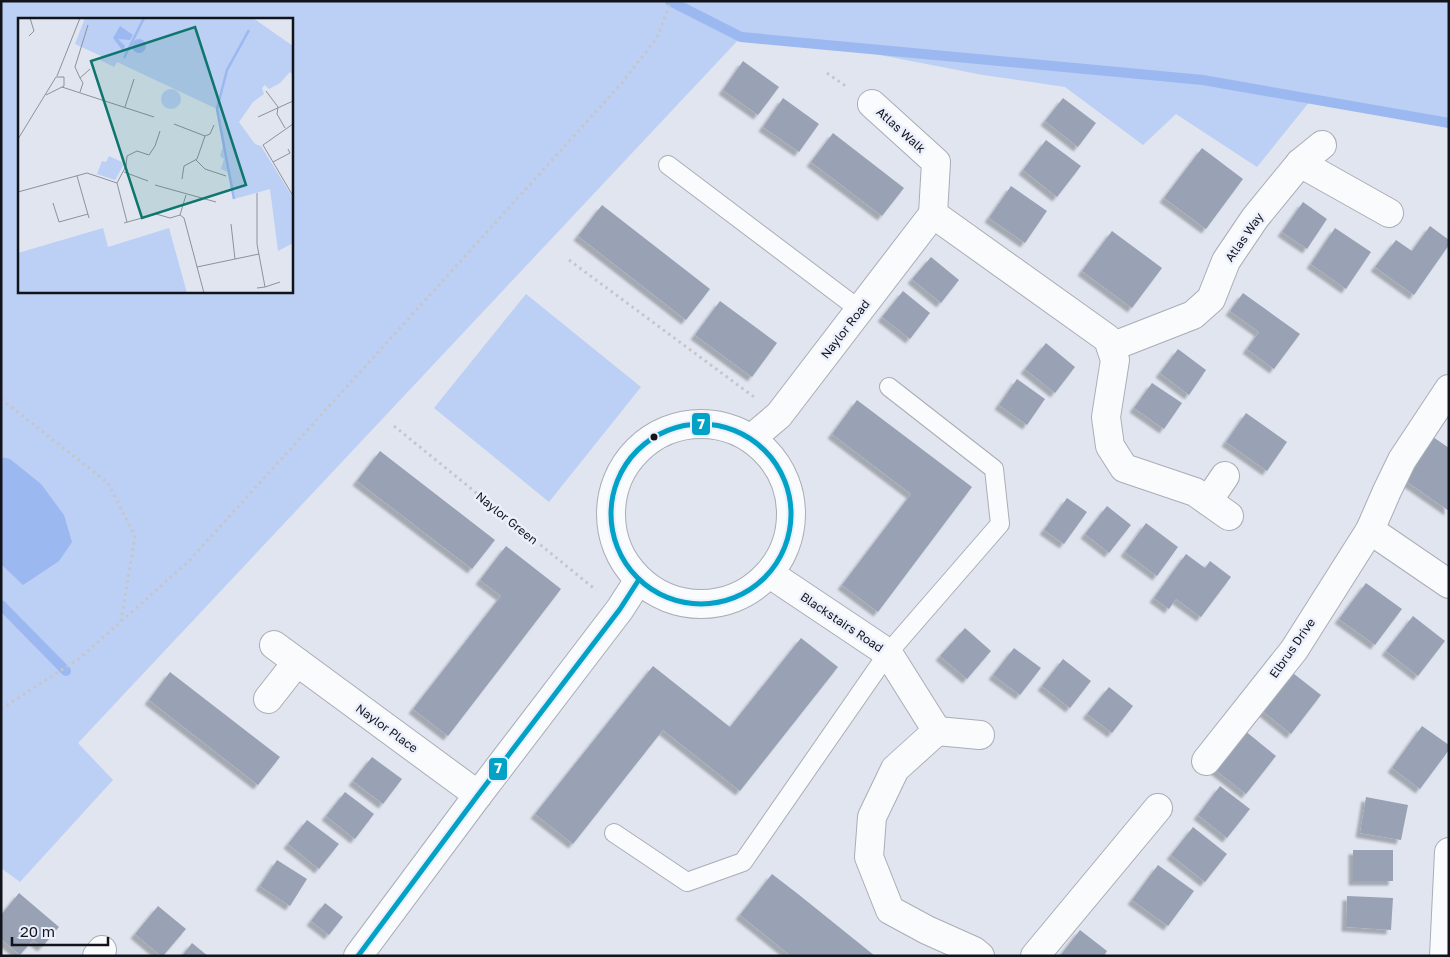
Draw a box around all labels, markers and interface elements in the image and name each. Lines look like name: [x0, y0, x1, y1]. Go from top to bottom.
inset map: [18, 18, 292, 292]
street label: Atlas Walk: [873, 104, 929, 156]
street label: Atlas Way: [1222, 209, 1267, 265]
street label: Naylor Road: [817, 297, 873, 361]
line badge: 7: [691, 412, 711, 436]
text: 7: [697, 415, 705, 432]
unlabelled marker: [649, 432, 659, 442]
street label: Naylor Green: [473, 488, 541, 548]
street label: Blackstairs Road: [798, 589, 886, 655]
street label: Elbrus Drive: [1266, 615, 1318, 681]
street label: Naylor Place: [353, 700, 421, 756]
line badge: 7: [488, 757, 508, 781]
text: 7: [494, 759, 502, 776]
scale bar: [12, 914, 109, 946]
text: 20 m: [20, 922, 55, 940]

